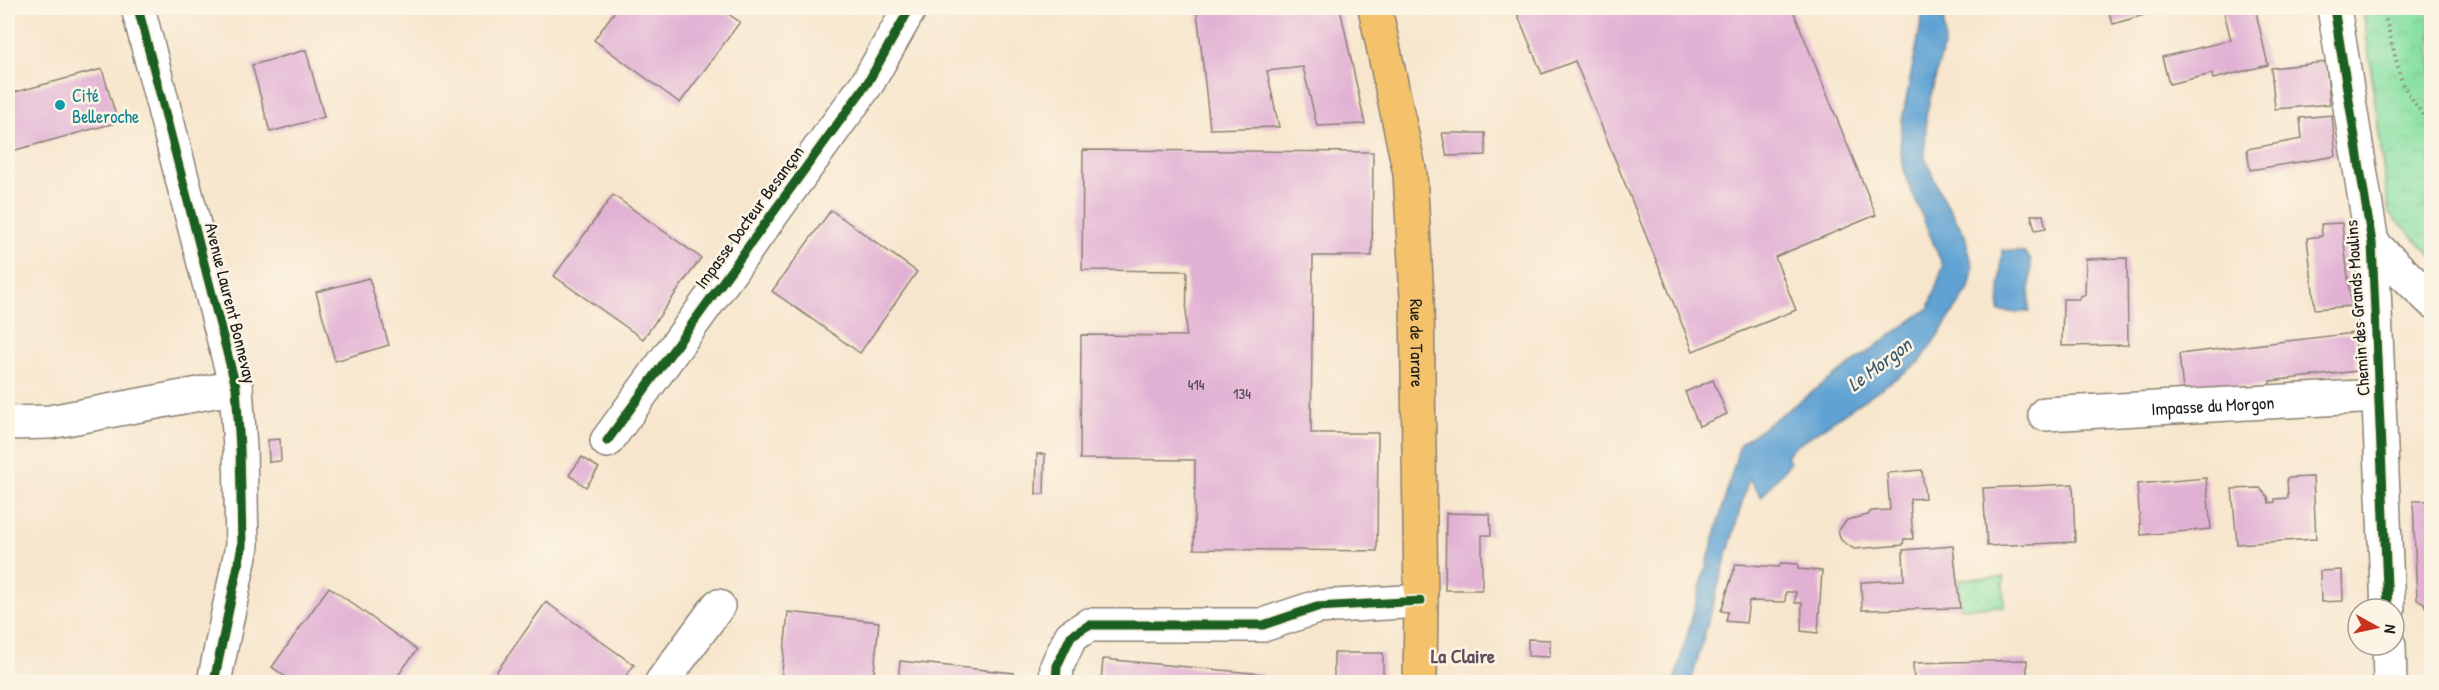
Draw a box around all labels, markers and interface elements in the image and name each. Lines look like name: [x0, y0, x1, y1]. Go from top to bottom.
place label: Cité Belleroche: [72, 83, 139, 129]
marker: Cité Belleroche: [53, 98, 67, 112]
street label: Impasse Docteur Besançon: [688, 140, 810, 294]
street label: Chemin des Grands Moulins: [2338, 219, 2376, 397]
street label: Avenue Laurent Bonnevay: [199, 220, 263, 386]
street label: Rue de Tarare: [1405, 299, 1431, 388]
water label: Le Morgon: [1841, 330, 1919, 398]
house number: 414: [1188, 374, 1205, 395]
house number: 134: [1233, 383, 1251, 404]
street label: Impasse du Morgon: [2151, 389, 2275, 421]
north arrow: [2346, 597, 2406, 657]
text: N: [2379, 623, 2402, 635]
district label: La Claire: [1431, 642, 1495, 669]

